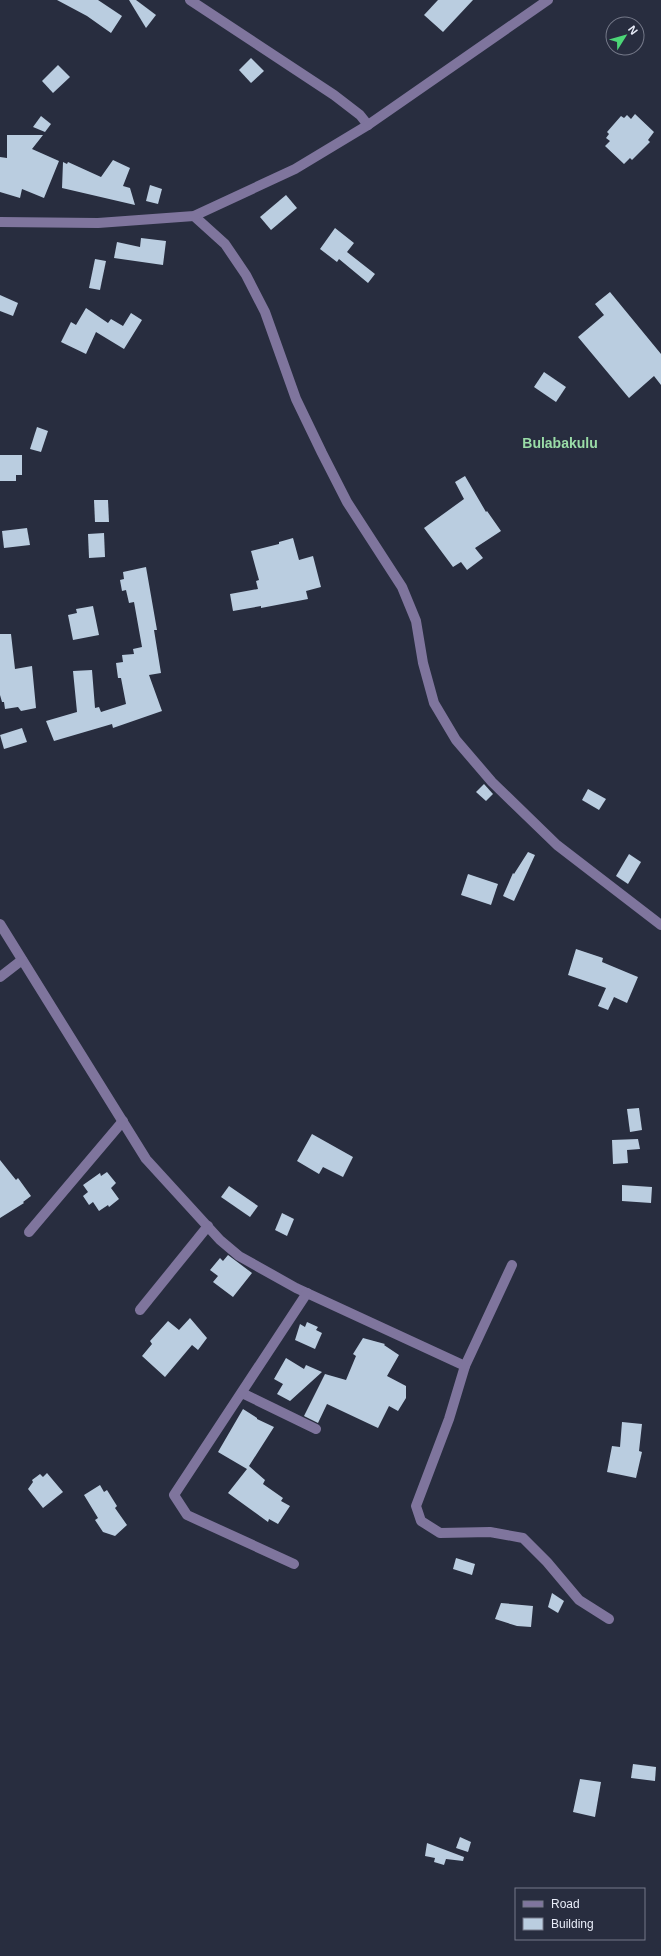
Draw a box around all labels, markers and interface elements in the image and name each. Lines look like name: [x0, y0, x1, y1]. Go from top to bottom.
north arrow: [605, 16, 645, 56]
text: N: [626, 23, 640, 37]
district label: Bulabakulu: [522, 435, 598, 451]
legend: [515, 1888, 645, 1940]
text: Road: [551, 1897, 580, 1911]
text: Building: [551, 1917, 594, 1931]

